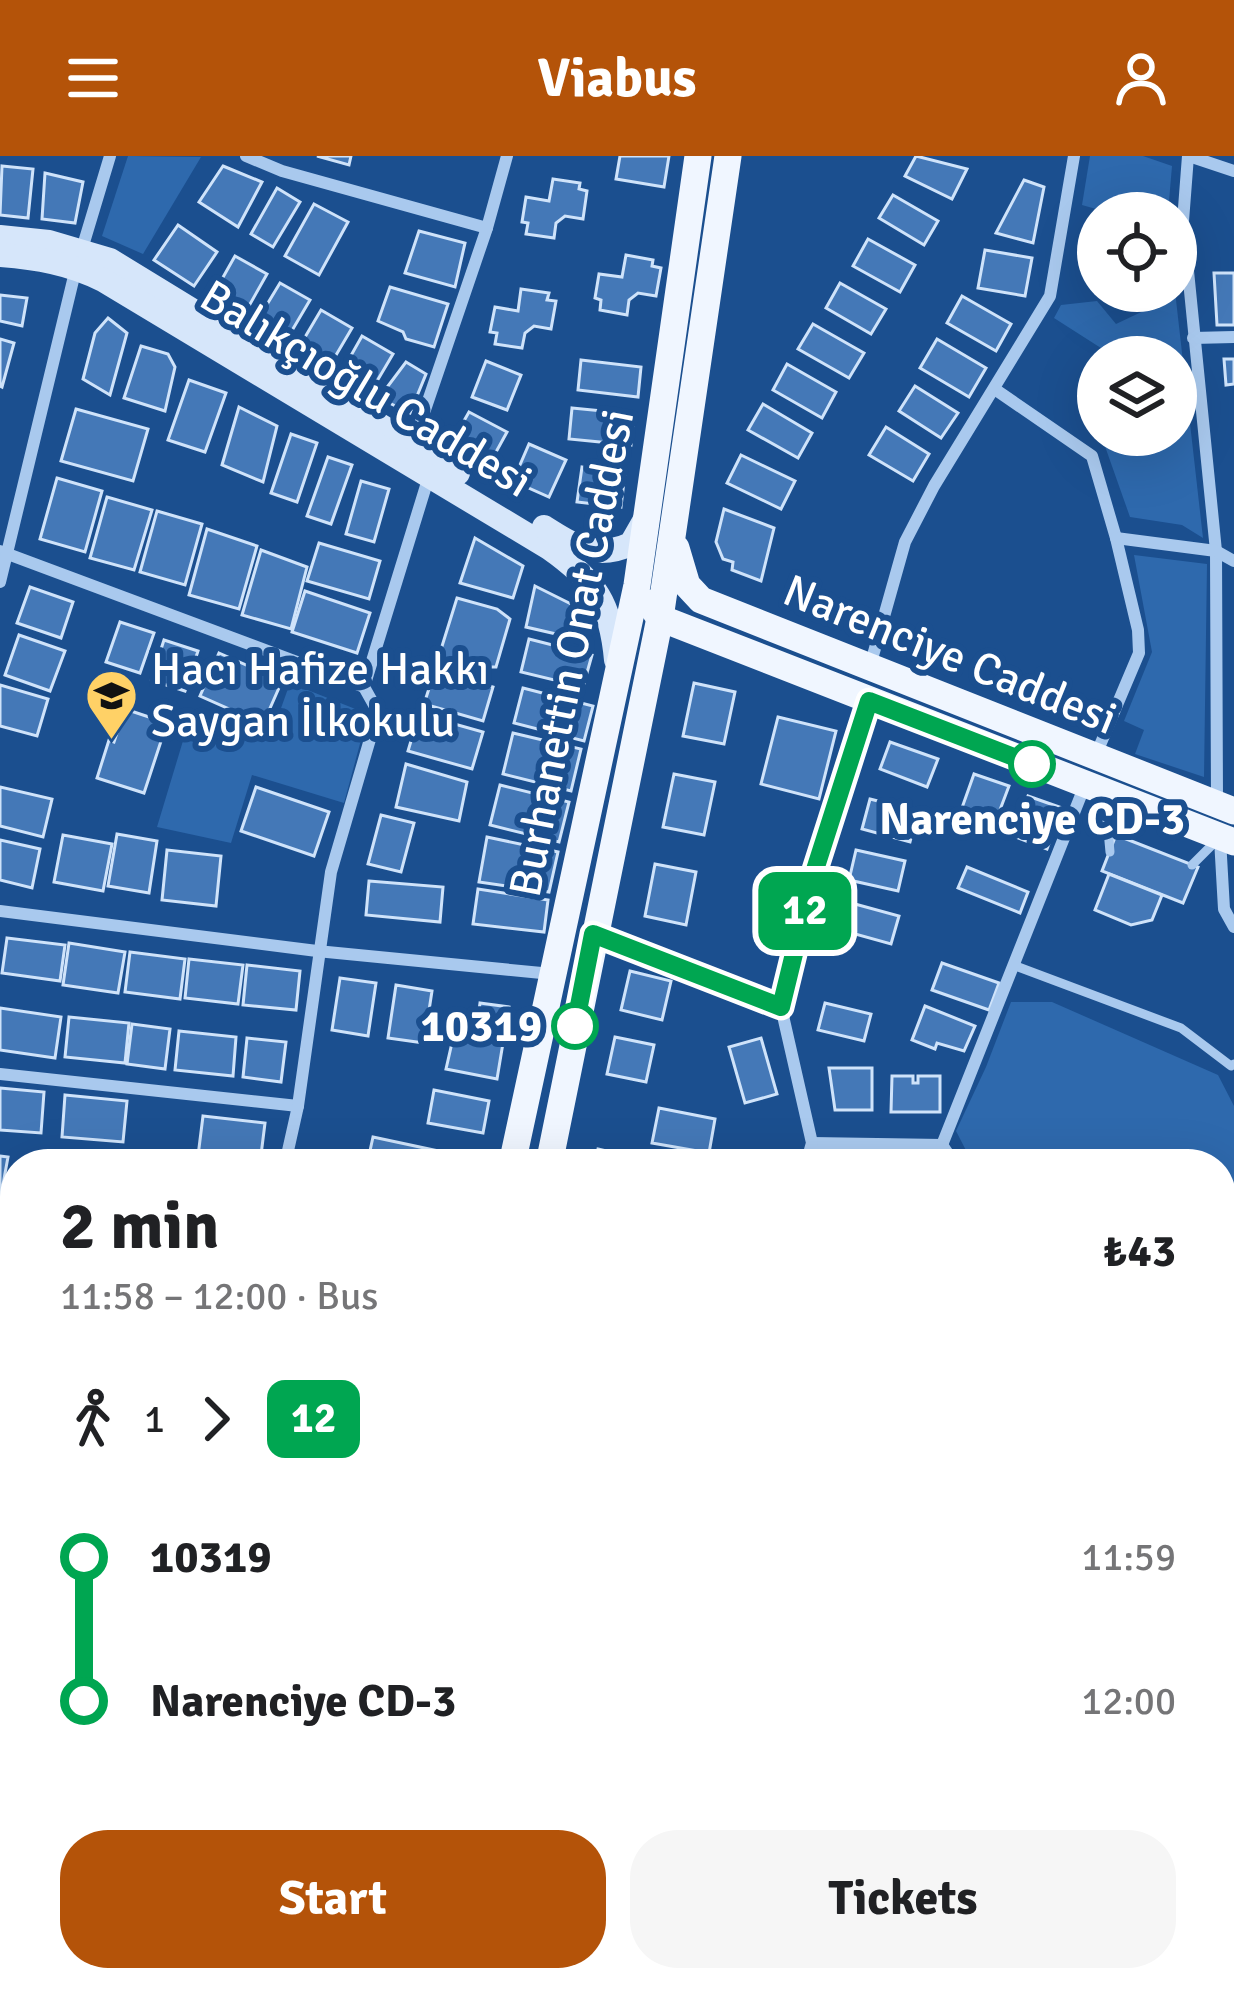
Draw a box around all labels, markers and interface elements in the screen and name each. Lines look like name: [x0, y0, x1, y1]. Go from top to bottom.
icon: menu: [60, 45, 126, 111]
text: Viabus: [537, 45, 697, 112]
icon: person: [1108, 45, 1174, 111]
map controls: [1077, 192, 1197, 456]
button: locate: [1077, 192, 1197, 312]
street label: Balıkçıoğlu Caddesi: [190, 268, 542, 510]
button: layers: [1077, 336, 1197, 456]
street label: Burhanettin Onat Caddesi: [498, 405, 646, 901]
street label: Narenciye Caddesi: [775, 563, 1125, 747]
place label: Hacı Hafize Hakkı Saygan İlkokulu: [151, 642, 489, 749]
school or university icon: Hacı Hafize Hakkı Saygan İlkokulu: [84, 667, 140, 741]
marker: Narenciye CD-3: [1010, 742, 1054, 786]
place label: Narenciye CD-3: [879, 792, 1185, 847]
line badge: 12: [751, 872, 859, 950]
text: 12: [782, 885, 828, 936]
place label: 10319: [420, 999, 542, 1054]
marker: 10319: [553, 1004, 597, 1048]
text: 2 min: [60, 1186, 219, 1267]
text: ₺43: [1103, 1224, 1176, 1279]
text: 11:58 – 12:00 · Bus: [60, 1272, 378, 1320]
icon: walk: [60, 1386, 126, 1452]
icon: forward: [183, 1386, 249, 1452]
text: 12: [291, 1393, 336, 1444]
text: 1: [144, 1395, 165, 1443]
text: 10319: [150, 1530, 272, 1585]
text: 11:59: [1081, 1533, 1176, 1581]
text: Narenciye CD-3: [150, 1674, 456, 1729]
text: 12:00: [1081, 1677, 1176, 1725]
button: Start: [60, 1830, 606, 1968]
button: Tickets: [630, 1830, 1176, 1968]

